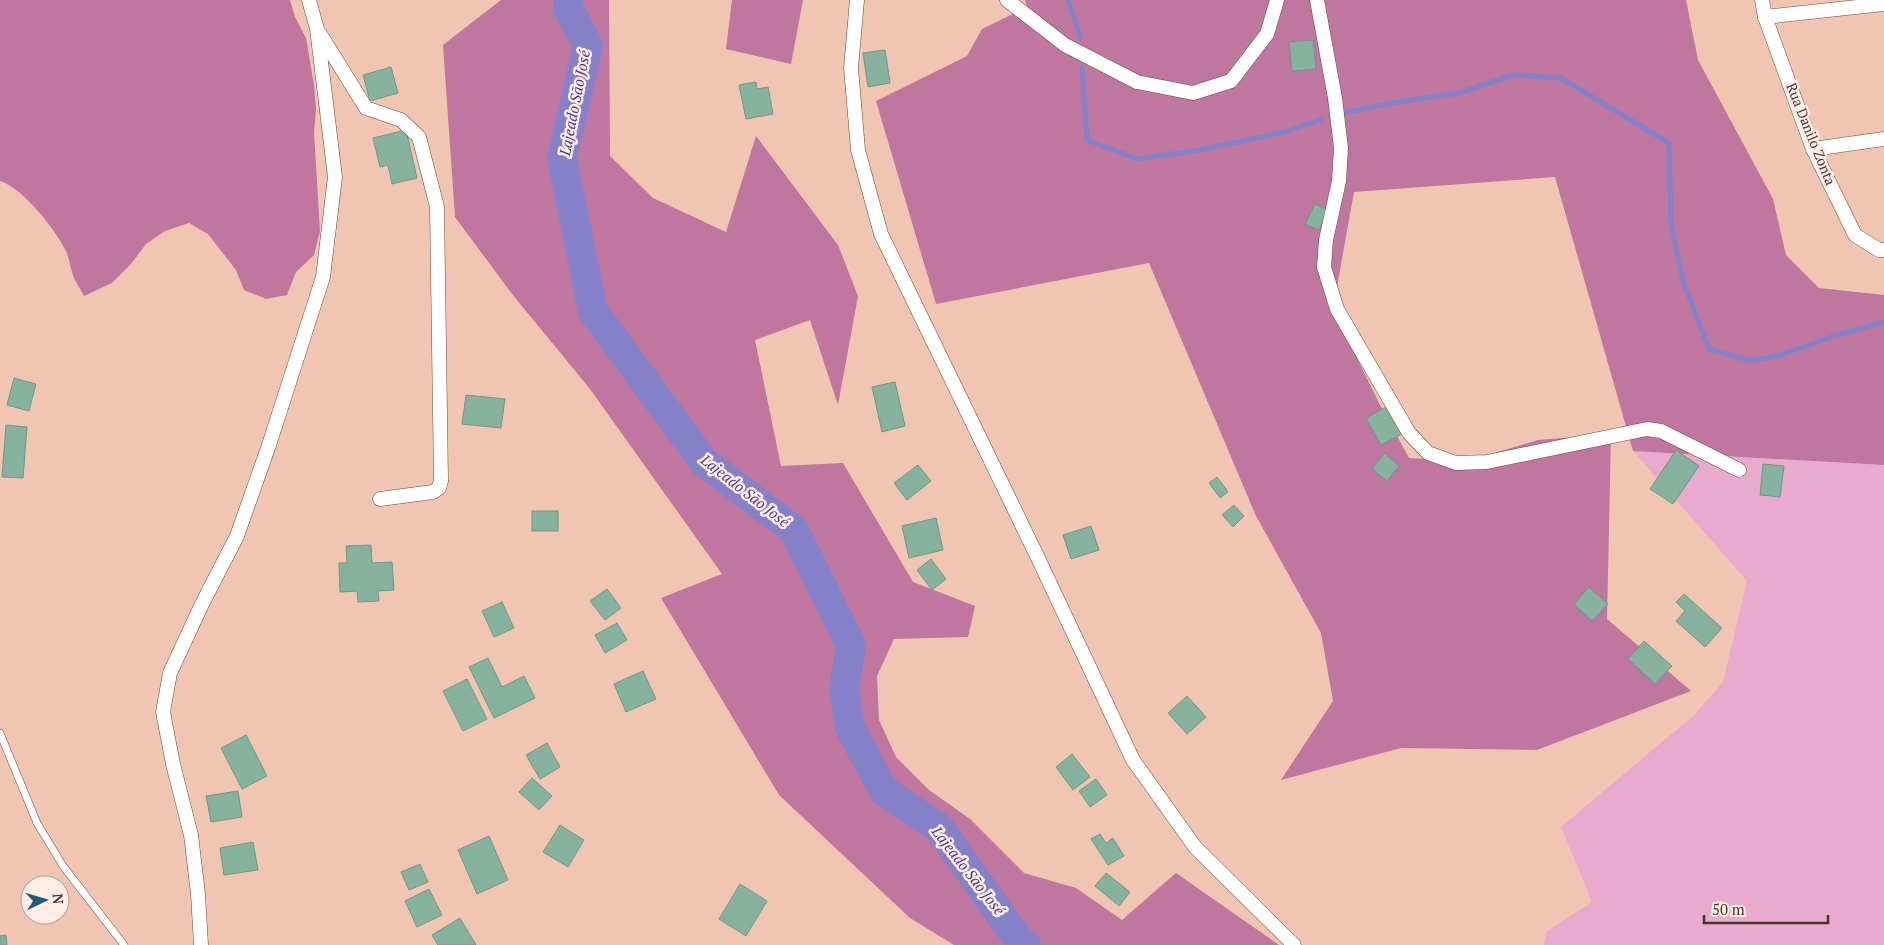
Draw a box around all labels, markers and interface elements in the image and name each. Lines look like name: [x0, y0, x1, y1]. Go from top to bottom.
water label: Lajeado São José: [554, 47, 594, 158]
street label: Rua Danilo Zonta: [1782, 80, 1841, 188]
water label: Lajeado São José: [696, 449, 795, 532]
water label: Lajeado São José: [927, 821, 1010, 920]
north arrow: [20, 875, 70, 925]
scale bar: [1704, 892, 1828, 924]
text: N: [49, 893, 68, 905]
text: 50 m: [1712, 899, 1745, 919]

